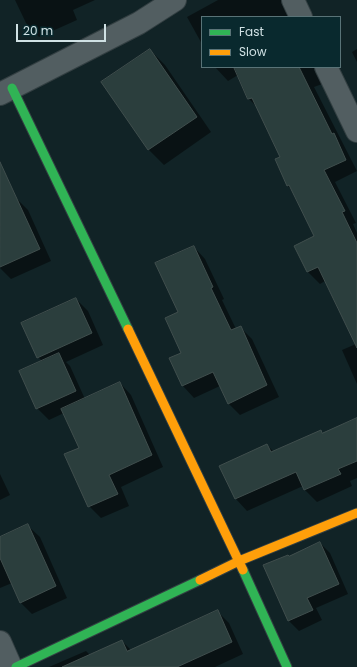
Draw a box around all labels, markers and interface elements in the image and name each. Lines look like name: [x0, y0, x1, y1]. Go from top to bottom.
scale bar: [18, 16, 108, 42]
legend: [201, 16, 341, 68]
text: 20 m: [23, 22, 53, 39]
text: Fast: [239, 23, 264, 40]
text: Slow: [239, 43, 267, 60]

